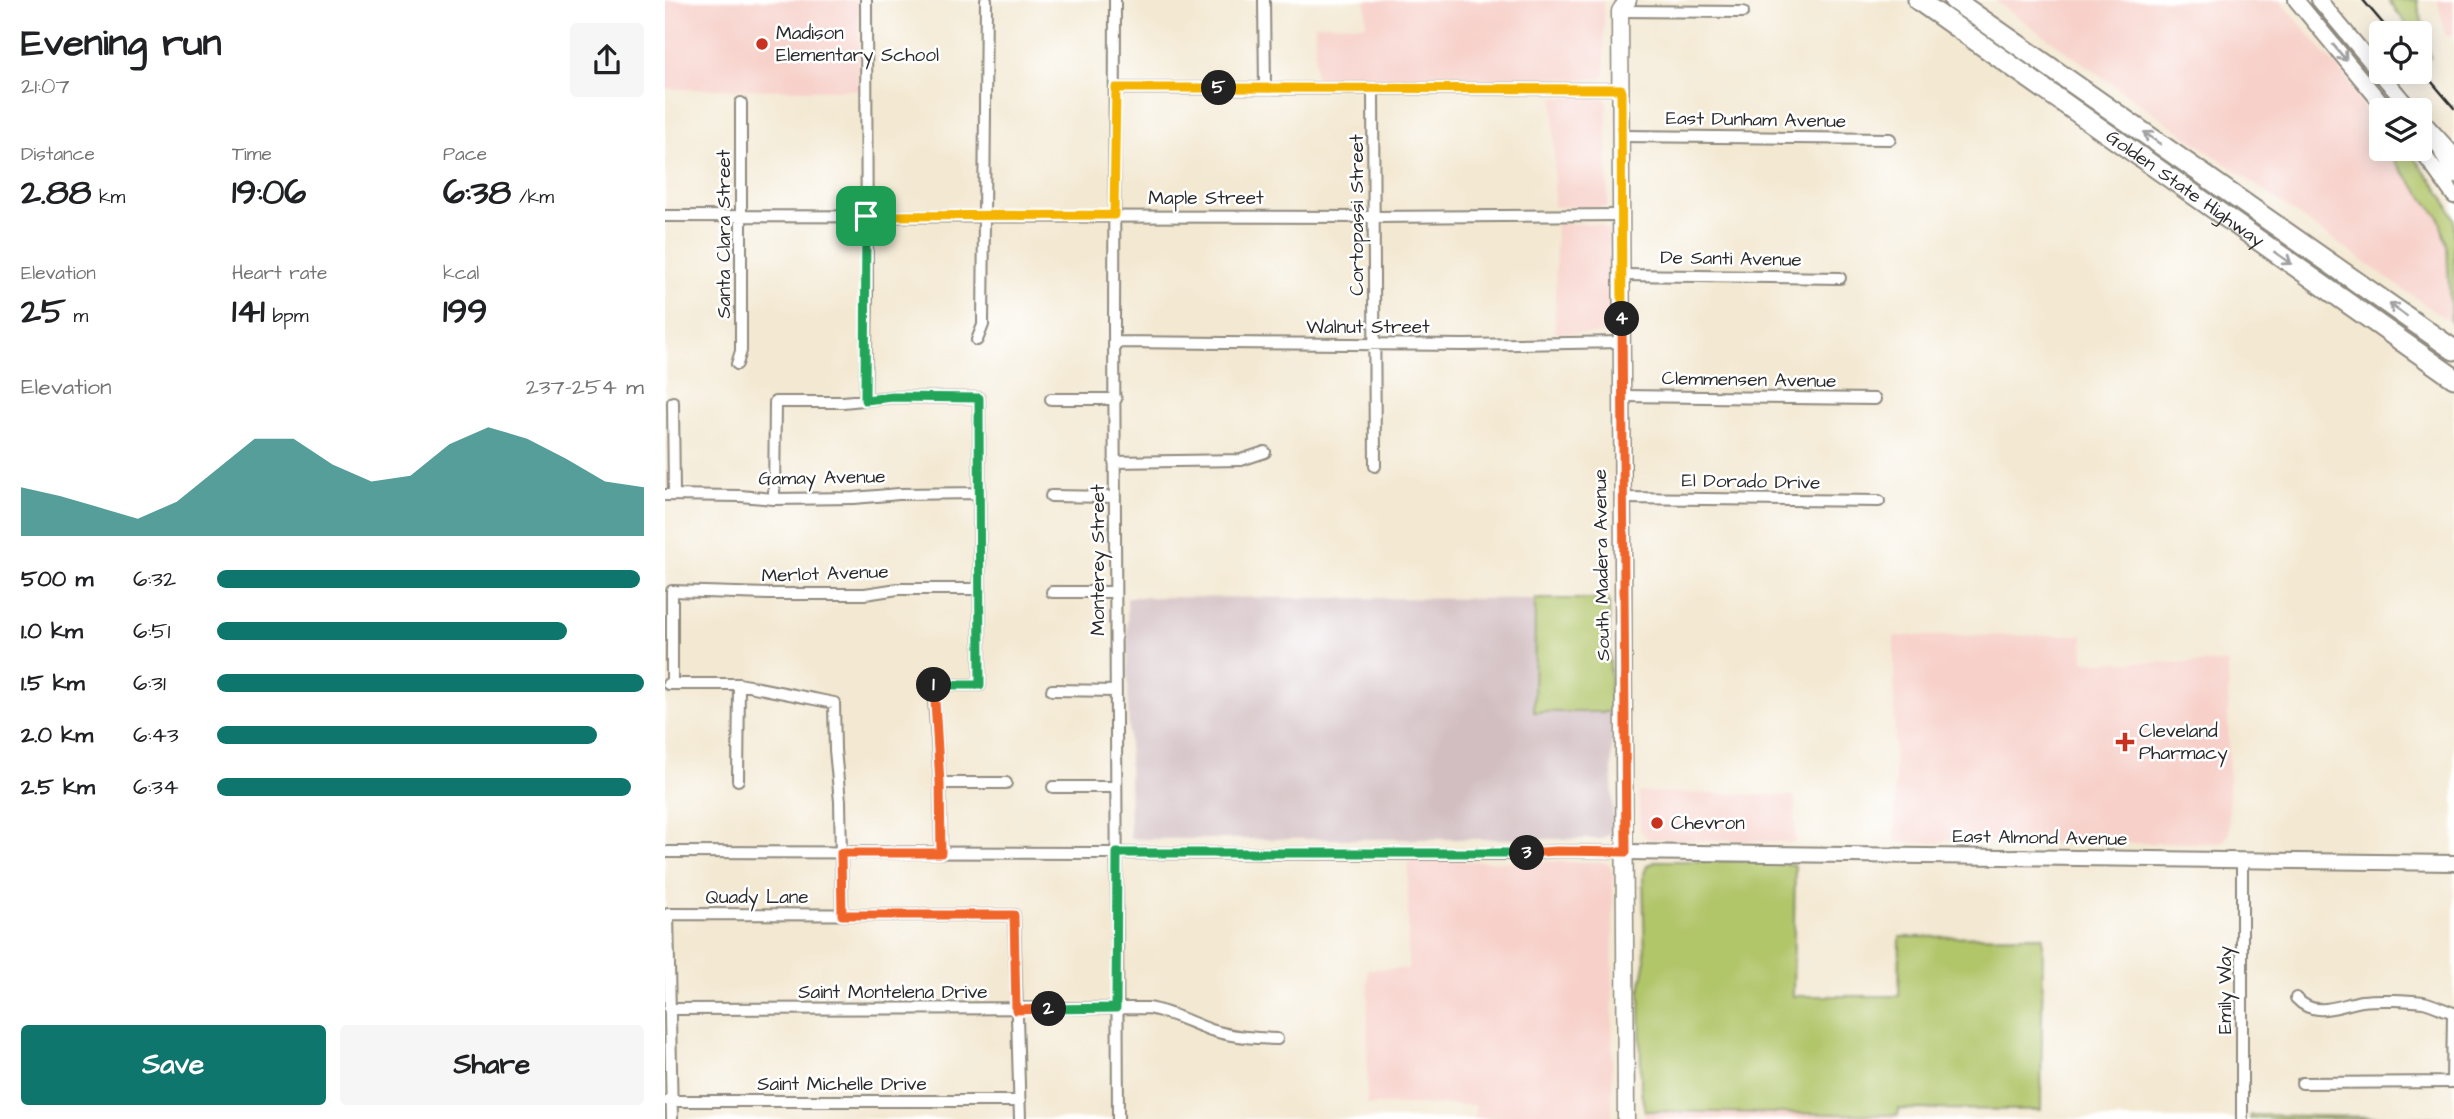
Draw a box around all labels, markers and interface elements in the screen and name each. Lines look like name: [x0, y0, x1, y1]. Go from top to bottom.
text: Evening run: [21, 18, 222, 70]
place label: Madison Elementary School: [776, 20, 939, 70]
map controls: [2369, 21, 2432, 161]
button: locate: [2369, 21, 2432, 84]
button: share: [570, 23, 644, 97]
marker: Madison Elementary School: [754, 36, 770, 52]
one-way arrow: [2332, 43, 2348, 61]
text: 21:07: [21, 70, 70, 102]
pin: 5: [1201, 70, 1237, 106]
text: 5: [1212, 74, 1225, 101]
button: layers: [2369, 98, 2432, 161]
street label: East Dunham Avenue: [1666, 105, 1846, 135]
street label: Golden State Highway: [2101, 123, 2270, 255]
one-way arrow: [2143, 131, 2162, 145]
street label: Cortopassi Street: [1344, 134, 1371, 296]
text: Distance: [21, 141, 95, 168]
text: Time: [232, 141, 272, 168]
text: Pace: [443, 141, 487, 168]
street label: Santa Clara Street: [711, 149, 738, 318]
text: 2.88: [21, 168, 91, 217]
text: 19:06: [232, 168, 306, 217]
text: 6:38: [443, 168, 511, 217]
text: km: [91, 184, 125, 211]
text: /km: [511, 184, 554, 211]
street label: Maple Street: [1148, 185, 1264, 212]
pin: [836, 186, 896, 246]
icon: arrive: [847, 197, 885, 235]
street label: De Santi Avenue: [1660, 244, 1802, 274]
one-way arrow: [2273, 250, 2292, 265]
text: Elevation: [21, 260, 96, 287]
text: Heart rate: [232, 260, 327, 287]
text: kcal: [443, 260, 479, 287]
text: 25: [21, 287, 66, 336]
text: 141: [232, 287, 265, 336]
text: 199: [443, 287, 487, 336]
pin: 4: [1605, 302, 1639, 336]
text: m: [66, 303, 88, 330]
text: bpm: [265, 303, 308, 330]
one-way arrow: [2389, 303, 2408, 317]
text: 4: [1615, 305, 1628, 332]
street label: Walnut Street: [1306, 314, 1430, 341]
street label: Clemmensen Avenue: [1661, 365, 1837, 395]
text: Elevation: [21, 371, 112, 403]
text: 237–254 m: [526, 371, 644, 403]
street label: Gamay Avenue: [758, 463, 886, 494]
street label: El Dorado Drive: [1681, 467, 1821, 497]
street label: South Madera Avenue: [1587, 469, 1617, 661]
street label: Monterey Street: [1085, 484, 1113, 636]
street label: Merlot Avenue: [761, 558, 889, 590]
text: 500 m: [21, 563, 93, 595]
text: 6:32: [133, 563, 176, 595]
text: 1.0 km: [21, 615, 83, 647]
text: 6:51: [133, 615, 171, 647]
text: 1.5 km: [21, 667, 85, 699]
text: 6:31: [133, 667, 166, 699]
pin: 1: [917, 668, 951, 702]
text: 1: [932, 671, 935, 698]
place label: Cleveland Pharmacy: [2139, 718, 2228, 768]
text: 2.0 km: [21, 719, 93, 751]
text: 6:43: [133, 719, 179, 751]
marker: Cleveland Pharmacy: [2117, 734, 2133, 750]
text: 2.5 km: [21, 771, 95, 803]
text: 6:34: [133, 771, 179, 803]
place label: Chevron: [1671, 810, 1745, 837]
marker: Chevron: [1649, 815, 1665, 831]
street label: East Almond Avenue: [1952, 823, 2128, 853]
pin: 3: [1509, 836, 1545, 870]
text: 3: [1522, 839, 1531, 866]
street label: Quady Lane: [705, 884, 809, 912]
street label: Emily Way: [2212, 945, 2240, 1034]
street label: Saint Montelena Drive: [798, 979, 988, 1006]
pin: 2: [1031, 992, 1067, 1026]
text: 2: [1043, 995, 1054, 1022]
button: Save: [21, 1025, 326, 1105]
button: Share: [340, 1025, 644, 1105]
street label: Saint Michelle Drive: [757, 1071, 927, 1098]

